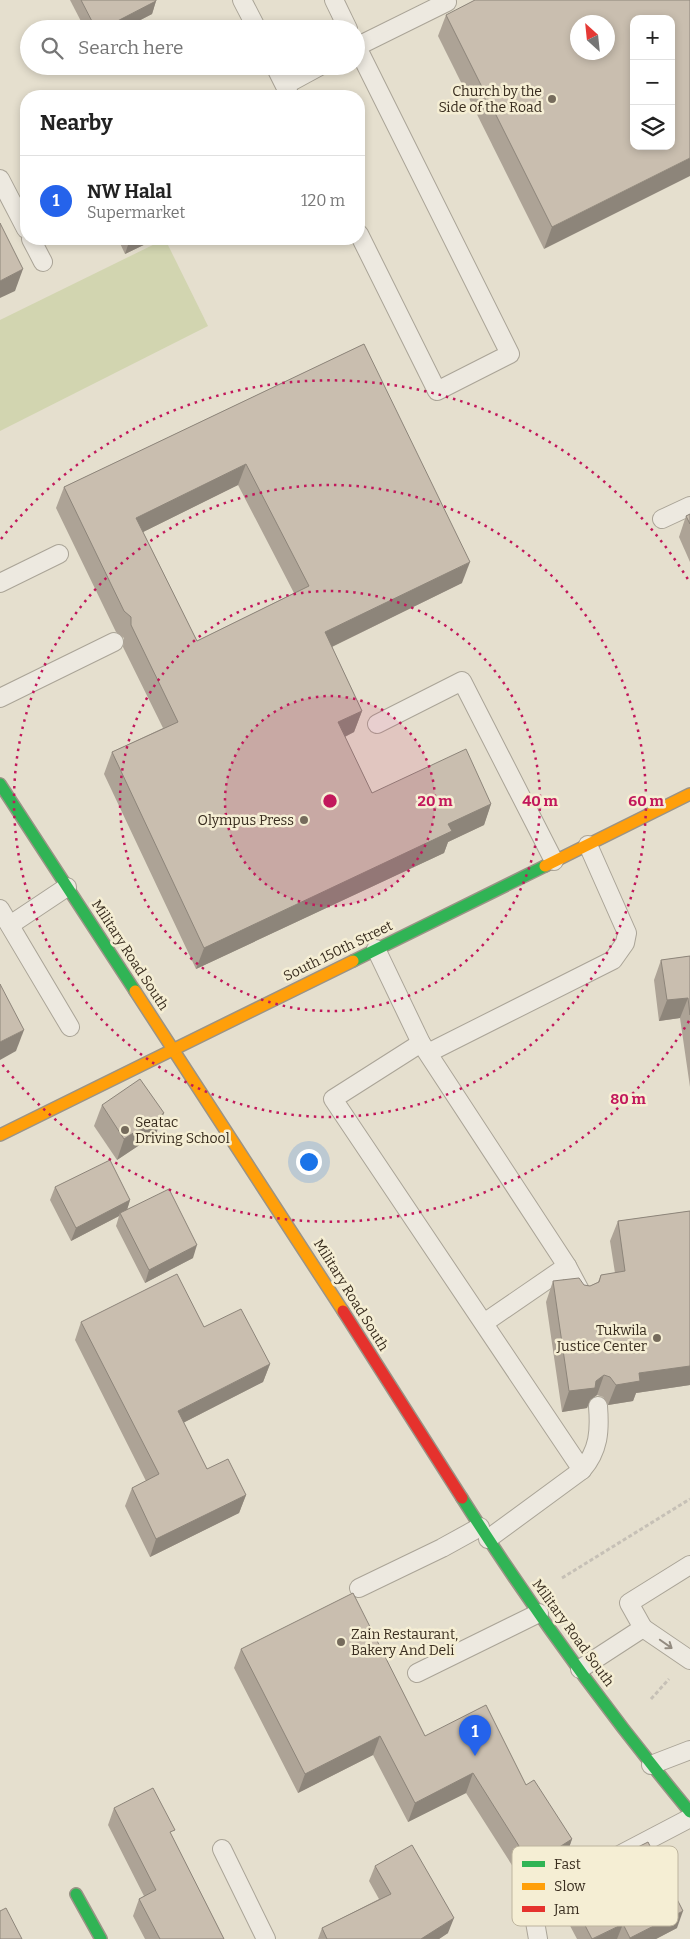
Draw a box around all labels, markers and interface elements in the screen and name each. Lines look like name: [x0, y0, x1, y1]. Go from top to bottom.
north arrow: [570, 15, 615, 60]
map controls: [630, 15, 675, 150]
button: +: [630, 15, 675, 60]
search box: [20, 20, 365, 75]
icon: search: [38, 34, 66, 62]
text: Search here: [78, 36, 183, 59]
button: −: [630, 60, 675, 105]
place label: Church by the Side of the Road: [438, 83, 542, 116]
marker: Church by the Side of the Road: [546, 93, 558, 105]
button: layers: [630, 105, 675, 150]
text: Nearby: [40, 110, 113, 136]
text: NW Halal: [87, 180, 172, 203]
text: 1: [53, 191, 59, 210]
text: 120 m: [301, 191, 345, 210]
text: Supermarket: [87, 203, 185, 222]
centre of rings: [321, 792, 339, 810]
text: 20 m: [418, 792, 453, 810]
text: 40 m: [522, 792, 559, 810]
text: 60 m: [628, 792, 664, 810]
place label: Olympus Press: [198, 812, 294, 829]
marker: Olympus Press: [298, 814, 310, 826]
street label: Military Road South: [88, 897, 172, 1014]
street label: South 150th Street: [281, 917, 395, 985]
text: 80 m: [610, 1090, 646, 1108]
place label: Seatac Driving School: [135, 1114, 230, 1147]
marker: Seatac Driving School: [119, 1124, 131, 1136]
your location: [296, 1149, 322, 1175]
street label: Military Road South: [310, 1236, 392, 1354]
place label: Tukwila Justice Center: [556, 1322, 647, 1355]
marker: Tukwila Justice Center: [651, 1332, 663, 1344]
street label: Military Road South: [528, 1576, 618, 1690]
place label: Zain Restaurant, Bakery And Deli: [351, 1626, 458, 1659]
marker: Zain Restaurant, Bakery And Deli: [335, 1636, 347, 1648]
one-way arrow: [659, 1639, 673, 1649]
pin: 1: [459, 1715, 491, 1756]
legend: [512, 1846, 678, 1926]
text: Fast: [554, 1856, 581, 1873]
text: Slow: [554, 1878, 586, 1895]
text: Jam: [553, 1901, 580, 1918]

